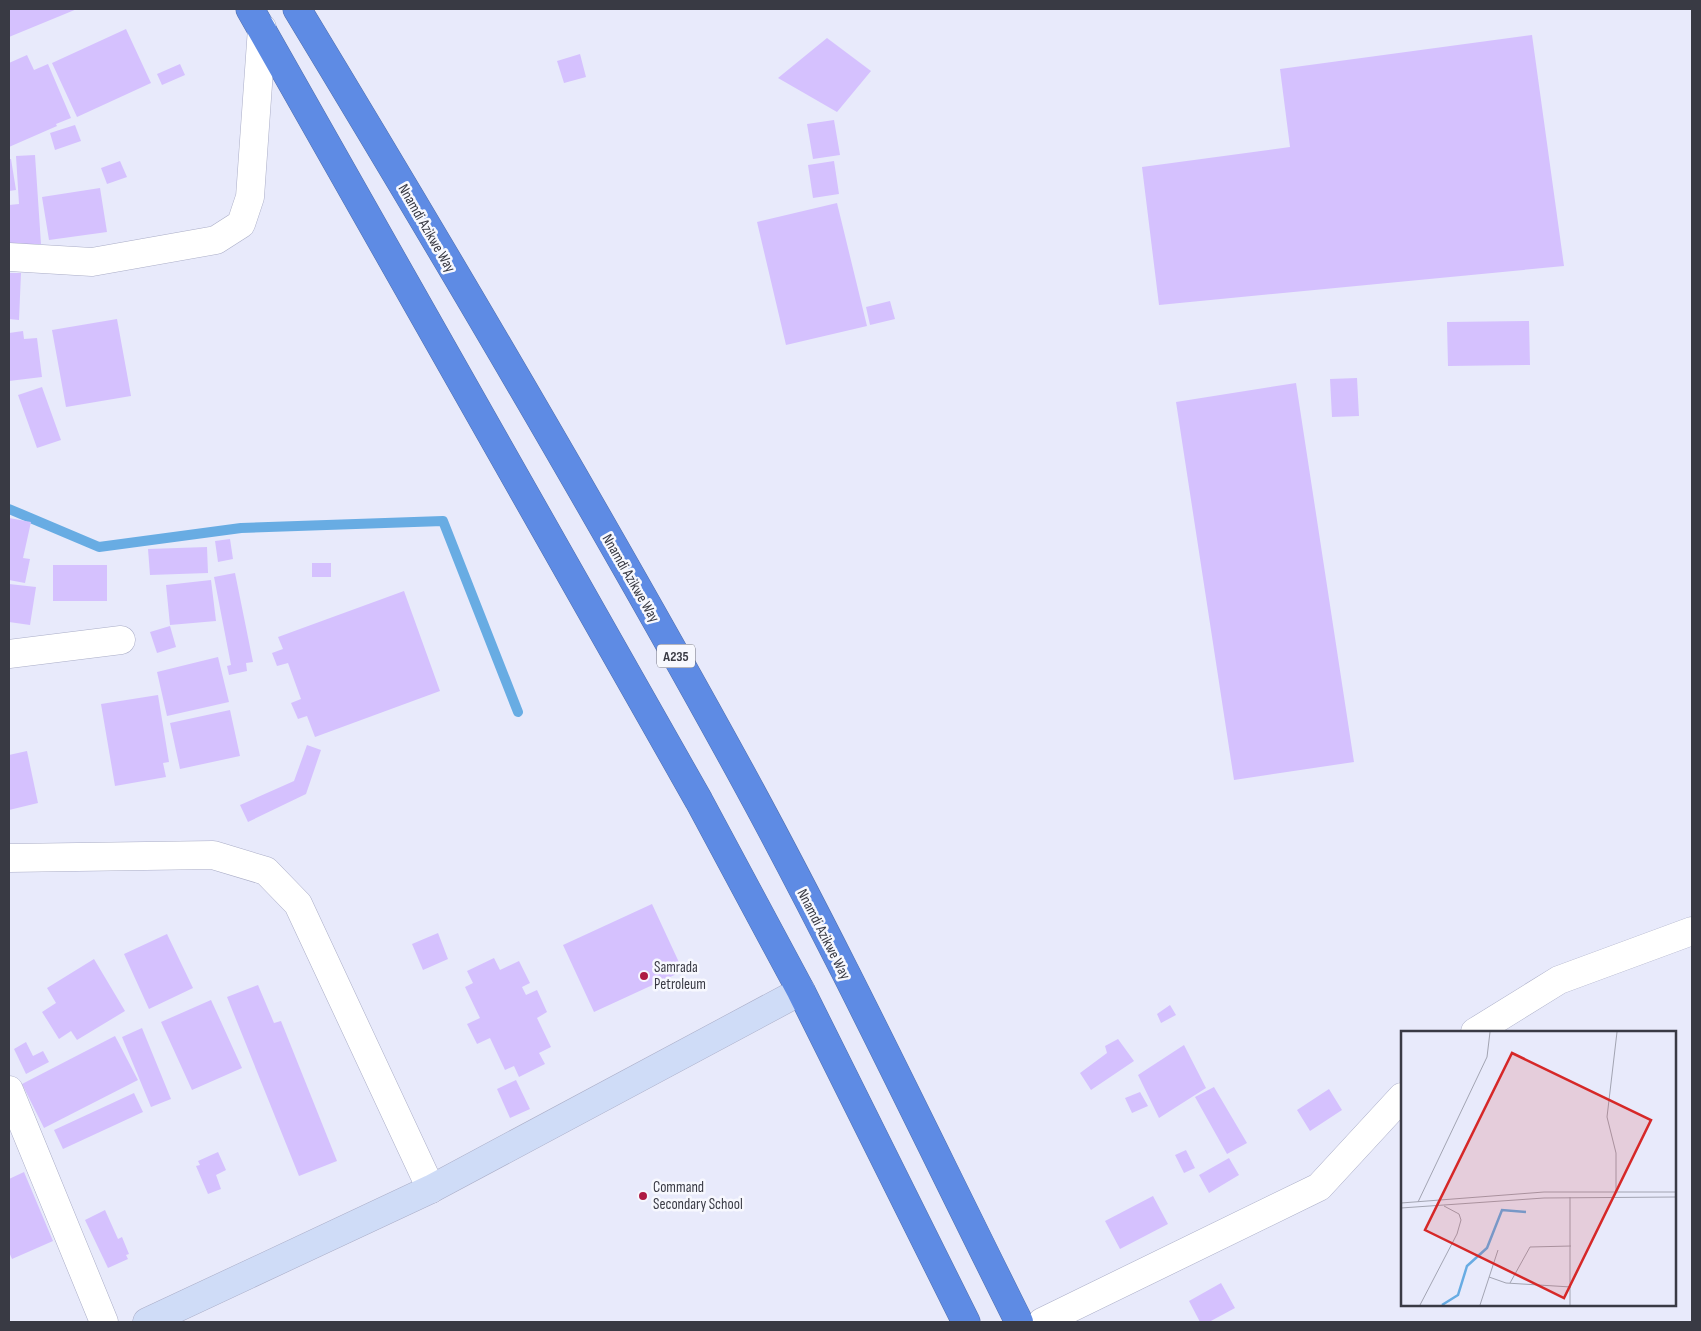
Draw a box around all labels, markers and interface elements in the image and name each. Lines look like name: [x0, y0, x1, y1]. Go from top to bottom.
street label: Nnamdi Azikwe Way: [394, 181, 460, 276]
street label: Nnamdi Azikwe Way: [598, 531, 664, 626]
road number: A235: [657, 644, 695, 668]
street label: Nnamdi Azikwe Way: [793, 886, 855, 983]
place label: Samrada Petroleum: [654, 958, 706, 994]
marker: Samrada Petroleum: [638, 970, 650, 982]
inset map: [1401, 1031, 1676, 1306]
place label: Command Secondary School: [653, 1178, 743, 1214]
marker: Command Secondary School: [637, 1190, 649, 1202]

